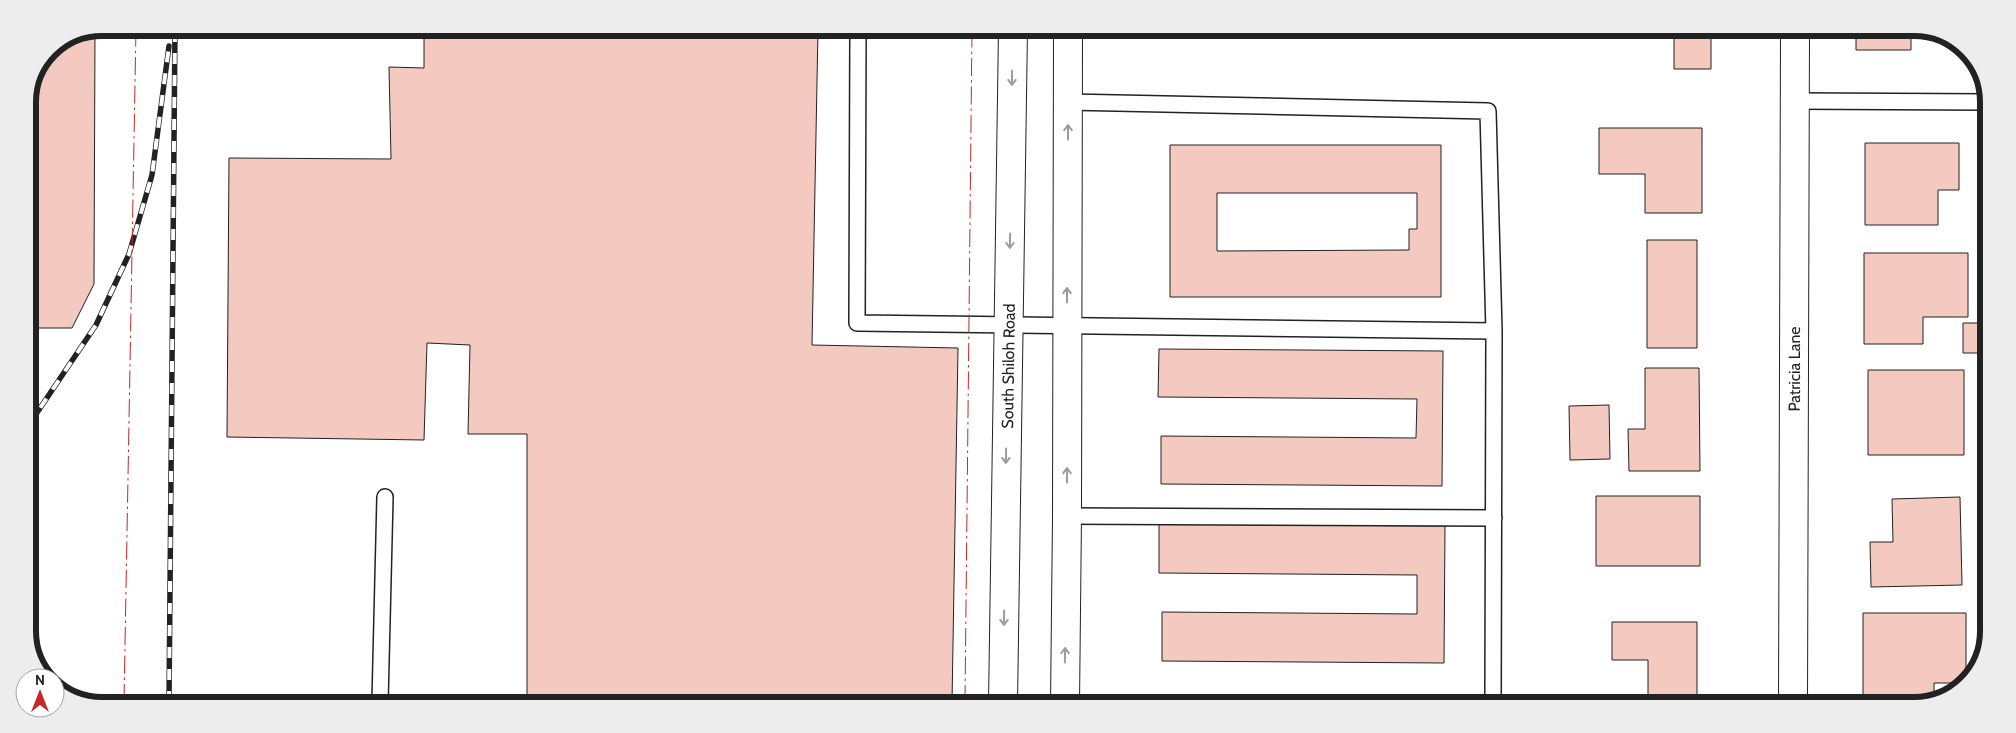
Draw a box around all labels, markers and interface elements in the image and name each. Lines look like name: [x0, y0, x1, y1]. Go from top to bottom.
one-way arrow: [1007, 70, 1017, 86]
one-way arrow: [1063, 125, 1073, 141]
one-way arrow: [1005, 232, 1014, 248]
one-way arrow: [1062, 287, 1072, 304]
street label: South Shiloh Road: [998, 303, 1019, 429]
street label: Patricia Lane: [1785, 326, 1804, 412]
one-way arrow: [1002, 447, 1011, 463]
one-way arrow: [1062, 467, 1072, 484]
one-way arrow: [999, 610, 1009, 626]
one-way arrow: [1061, 647, 1070, 663]
north arrow: [15, 668, 65, 718]
text: N: [35, 671, 45, 689]

